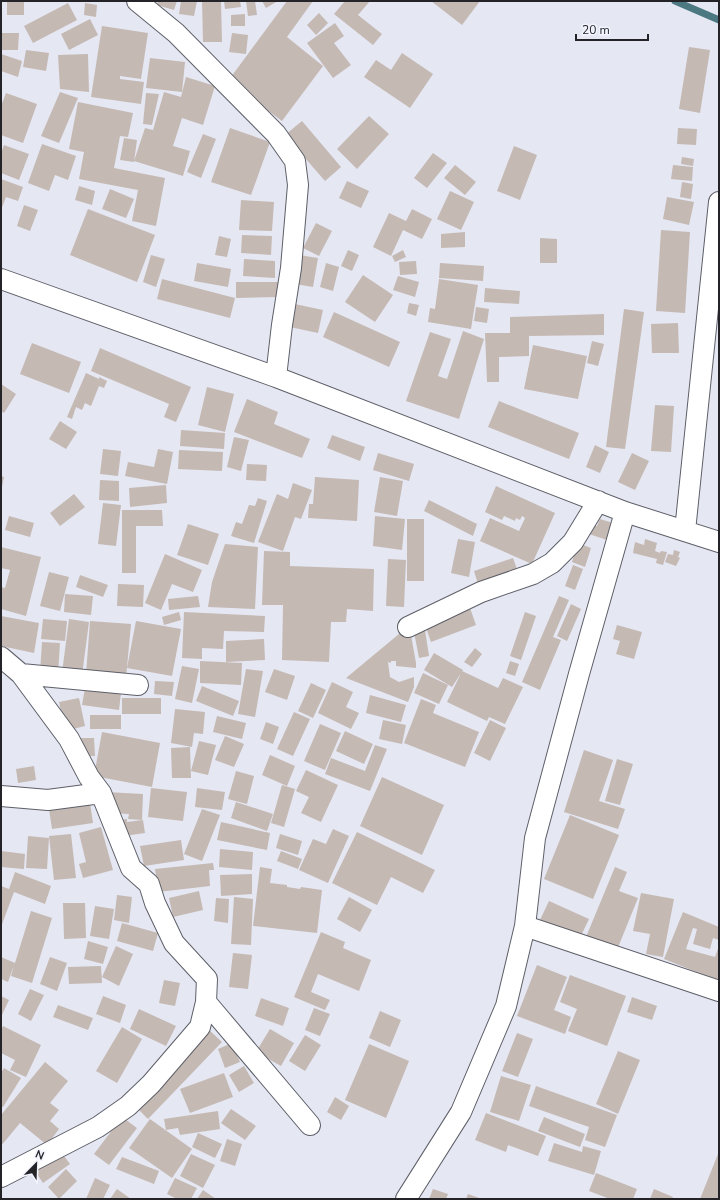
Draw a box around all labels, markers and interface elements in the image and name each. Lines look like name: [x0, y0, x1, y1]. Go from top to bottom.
scale bar: [576, 16, 648, 42]
text: 20 m: [582, 22, 610, 38]
north arrow: [16, 1144, 56, 1184]
text: N: [33, 1147, 46, 1164]

